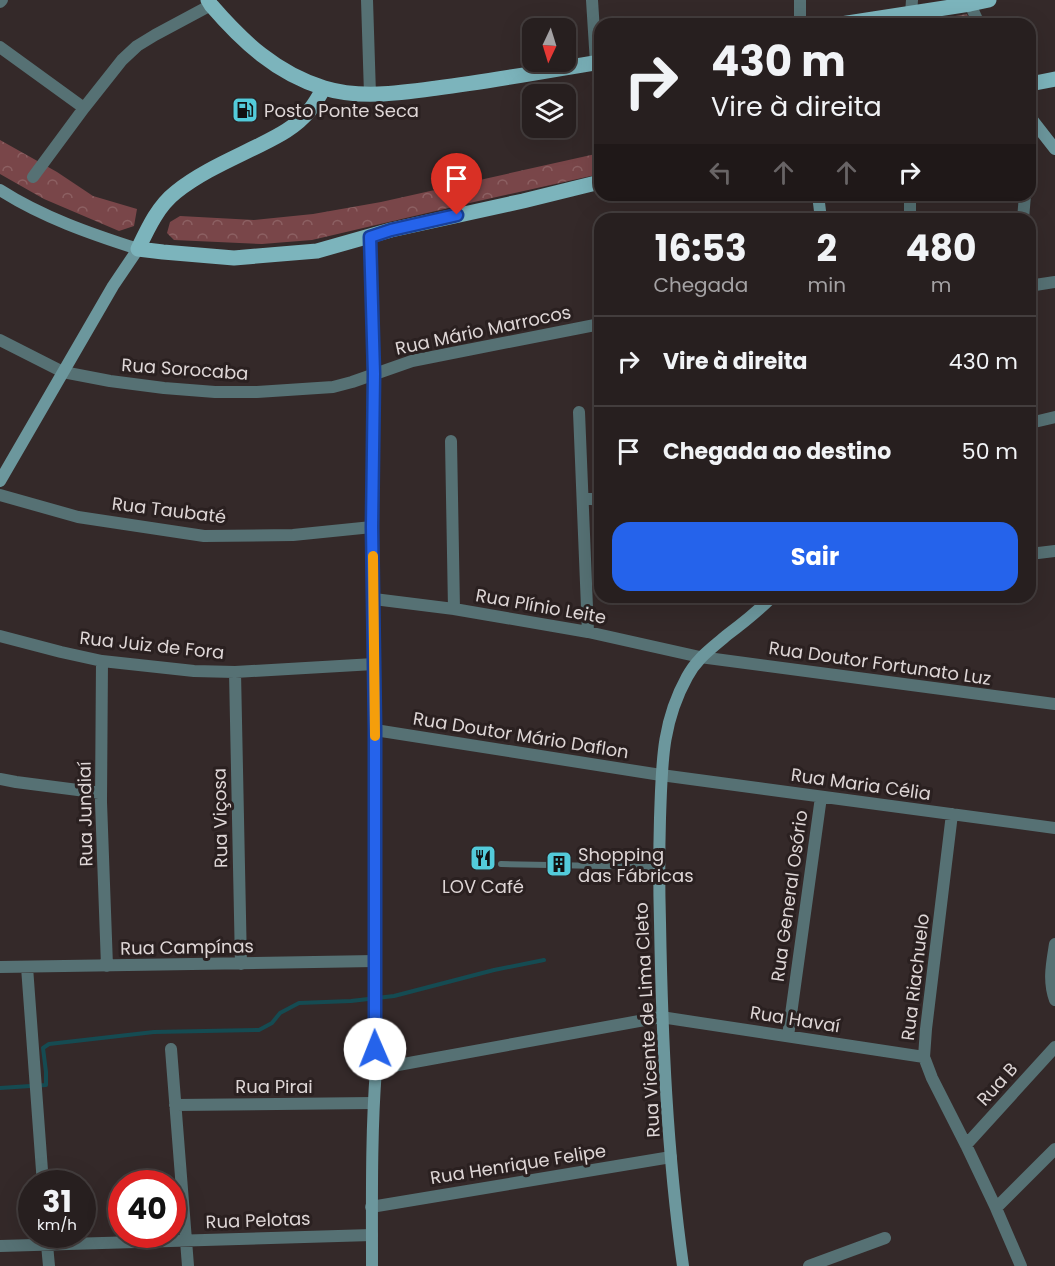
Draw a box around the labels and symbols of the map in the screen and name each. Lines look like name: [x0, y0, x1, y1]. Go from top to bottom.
north arrow: [522, 18, 576, 72]
fuel station icon: Posto Ponte Seca: [230, 95, 260, 125]
place label: Posto Ponte Seca: [264, 98, 419, 123]
pin: [431, 153, 482, 215]
street label: Rua Mário Marrocos: [393, 299, 573, 361]
street label: Rua Sorocaba: [121, 352, 249, 386]
street label: Rua Taubaté: [110, 491, 228, 529]
street label: Rua Plínio Leite: [474, 582, 608, 630]
street label: Rua Juiz de Fora: [78, 625, 226, 665]
street label: Rua Doutor Fortunato Luz: [767, 635, 993, 691]
street label: Rua Doutor Mário Daflon: [411, 706, 631, 764]
street label: Rua Jundiaí: [72, 761, 98, 867]
street label: Rua Maria Célia: [789, 762, 933, 806]
street label: Rua Viçosa: [207, 768, 233, 868]
street label: Rua General Osório: [765, 809, 813, 983]
place label: Shopping das Fábricas: [578, 842, 694, 888]
restaurant icon: LOV Café: [468, 843, 498, 873]
building icon: Shopping das Fábricas: [544, 849, 574, 879]
place label: LOV Café: [442, 874, 524, 899]
street label: Rua Vicente de Lima Cleto: [628, 902, 666, 1138]
street label: Rua Riachuelo: [895, 912, 935, 1042]
street label: Rua Campínas: [120, 933, 254, 961]
street label: Rua Havaí: [748, 1000, 842, 1038]
position arrow: [343, 1017, 407, 1081]
street label: Rua B: [971, 1057, 1023, 1111]
street label: Rua Pirai: [235, 1074, 313, 1099]
street label: Rua Henrique Felipe: [428, 1138, 608, 1190]
speed limit sign: 40: [108, 1170, 186, 1248]
street label: Rua Pelotas: [205, 1206, 311, 1234]

